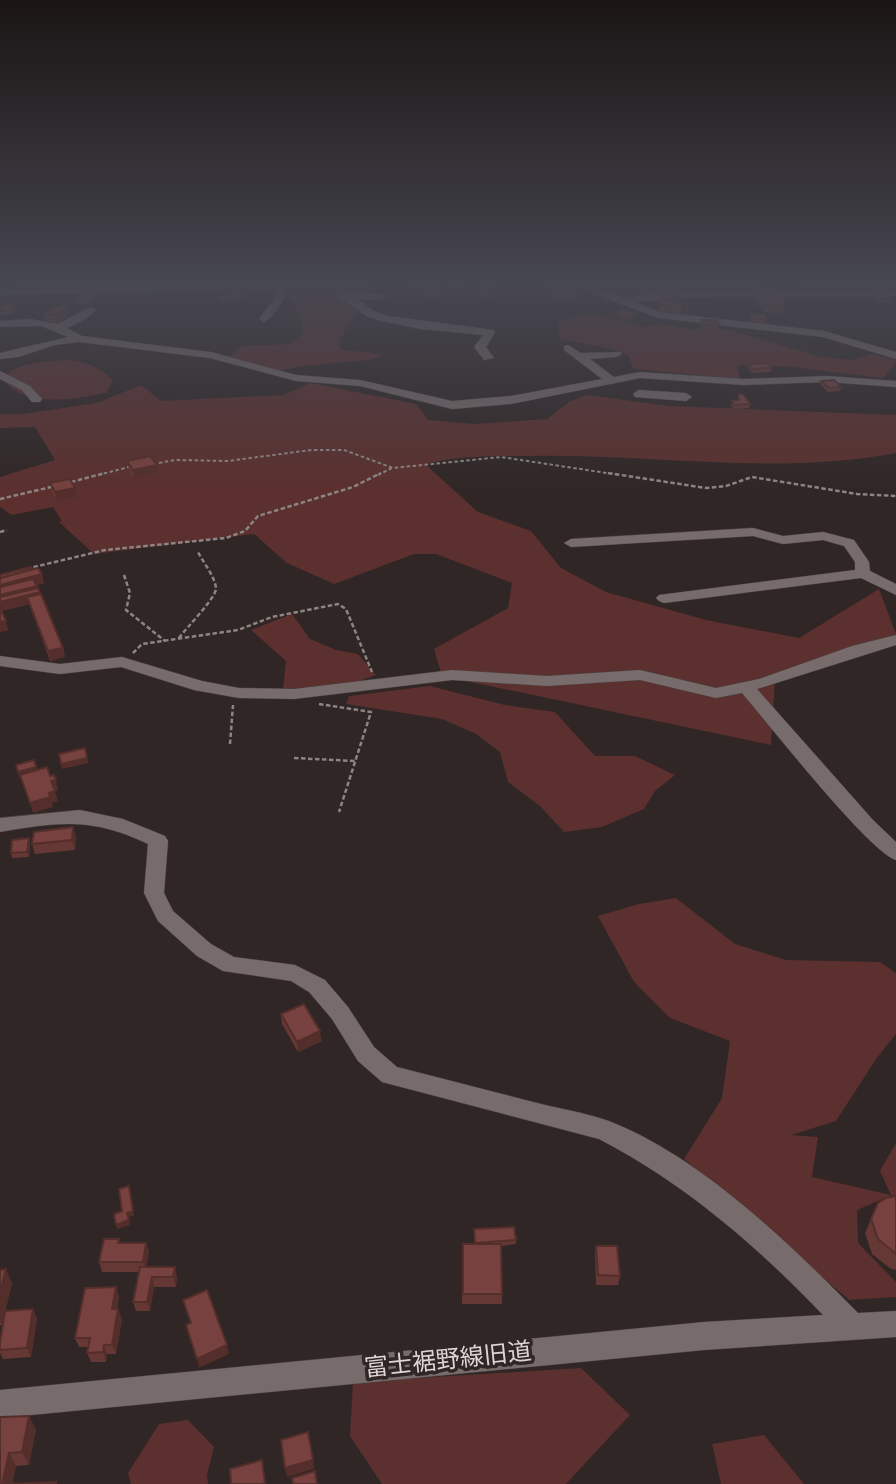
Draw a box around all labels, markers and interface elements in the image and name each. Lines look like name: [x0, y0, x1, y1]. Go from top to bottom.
street label: 富士裾野線旧道: [363, 1334, 533, 1386]

